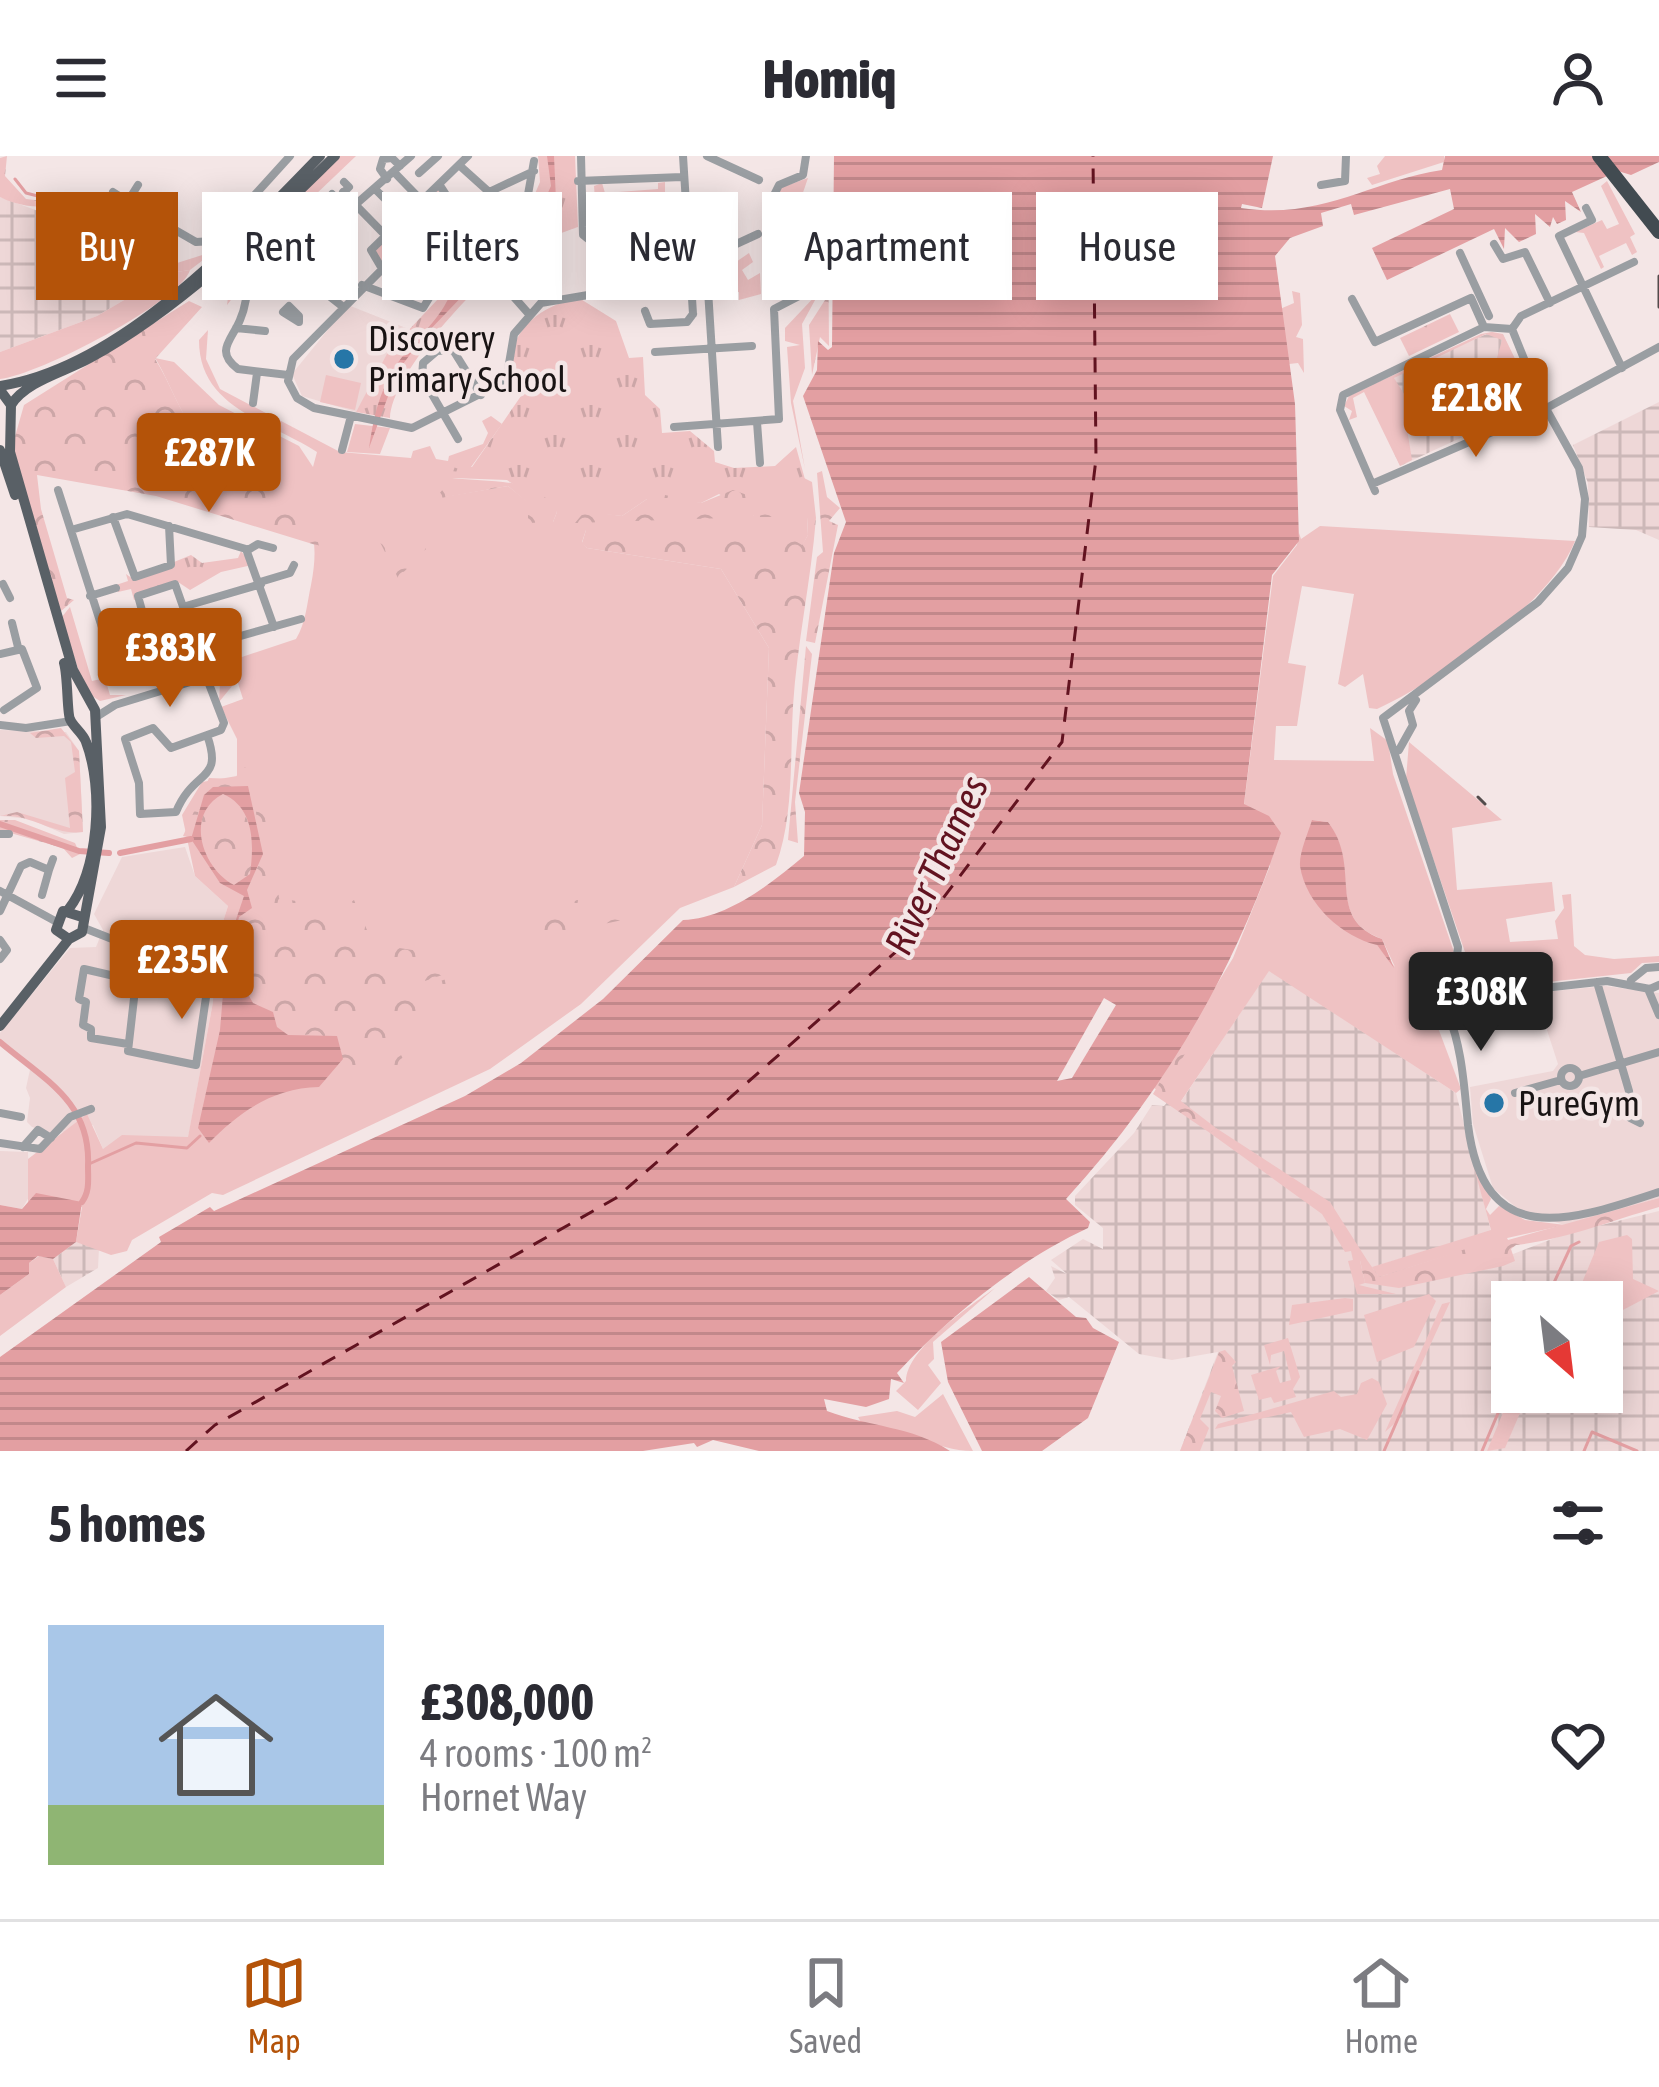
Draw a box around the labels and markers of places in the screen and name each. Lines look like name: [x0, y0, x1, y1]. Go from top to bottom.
place label: Discovery Primary School: [368, 317, 567, 400]
marker: Discovery Primary School: [331, 346, 357, 372]
pin: £218K: [1392, 358, 1560, 460]
pin: £287K: [125, 413, 293, 515]
pin: £383K: [86, 608, 254, 710]
pin: £235K: [98, 920, 266, 1022]
pin: £308K: [1397, 952, 1565, 1054]
place label: PureGym: [1518, 1082, 1640, 1124]
marker: PureGym: [1481, 1090, 1507, 1116]

